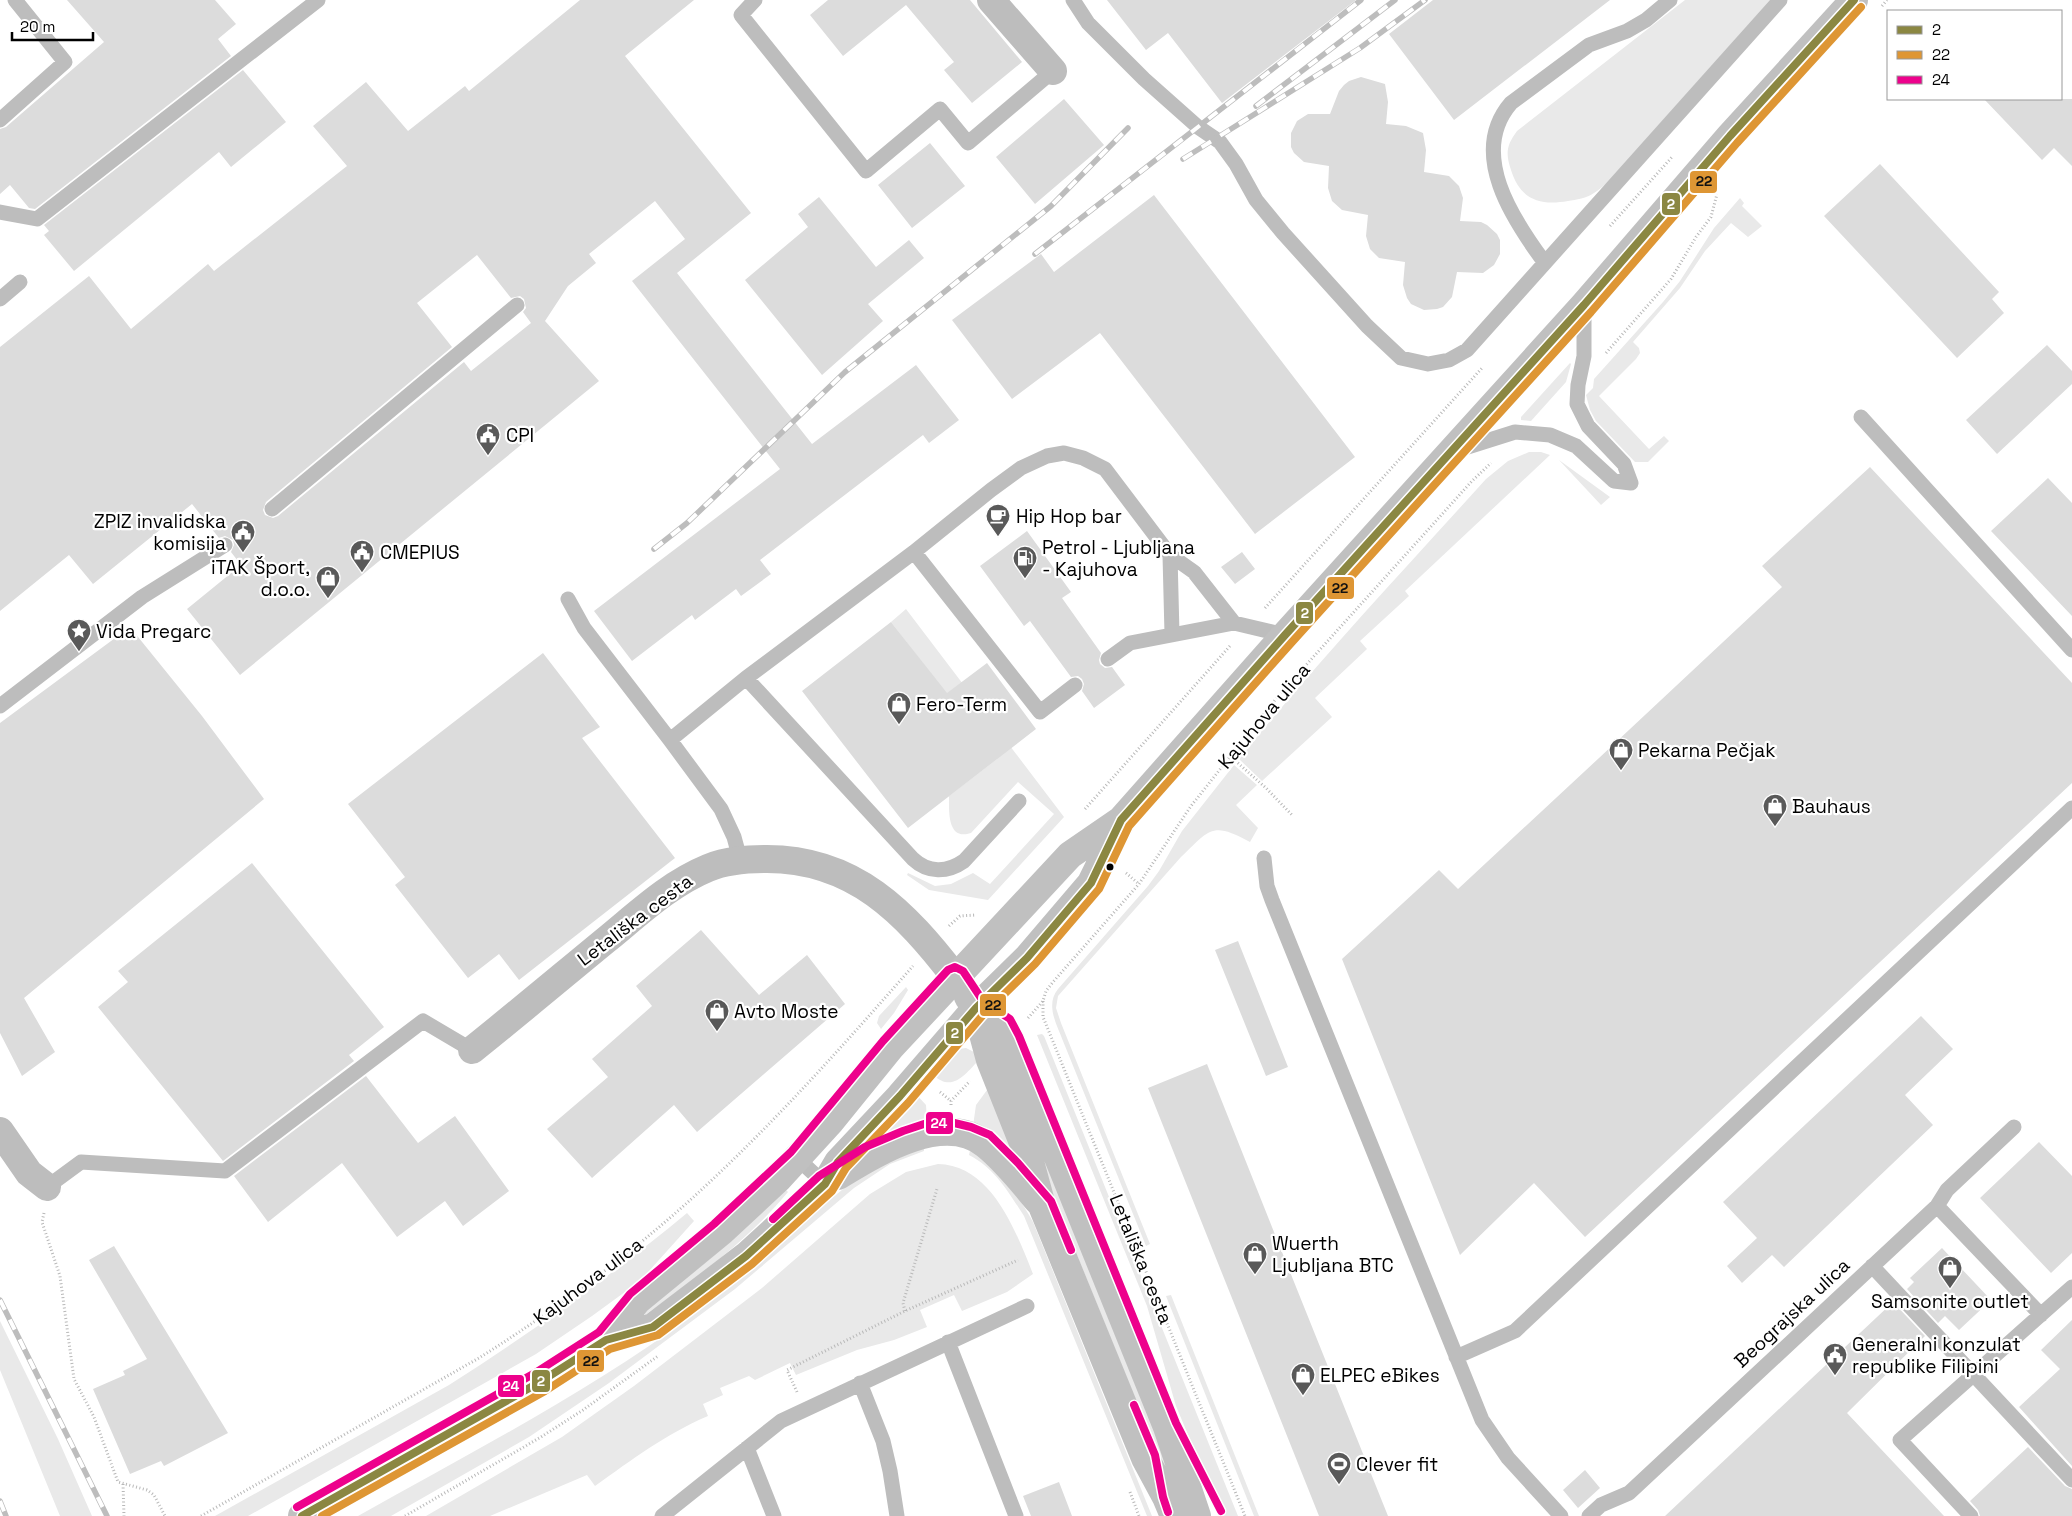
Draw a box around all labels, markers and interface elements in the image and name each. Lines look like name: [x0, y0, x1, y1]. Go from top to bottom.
scale bar: [12, 10, 94, 42]
legend: [1887, 10, 2062, 100]
text: 20 m: [20, 17, 55, 36]
text: 2: [1932, 20, 1941, 39]
text: 22: [1932, 45, 1950, 64]
text: 24: [1932, 70, 1950, 89]
line badge: 22: [1689, 170, 1718, 194]
text: 22: [1696, 172, 1712, 190]
line badge: 2: [1661, 192, 1681, 216]
text: 2: [1667, 195, 1675, 213]
public building icon: CPI: [475, 422, 501, 456]
place label: CPI: [506, 423, 534, 448]
cafe icon: Hip Hop bar: [985, 503, 1011, 537]
place label: Hip Hop bar: [1016, 504, 1122, 529]
place label: ZPIZ invalidska komisija: [94, 509, 226, 556]
public building icon: ZPIZ invalidska komisija: [230, 519, 256, 553]
place label: Petrol - Ljubljana - Kajuhova: [1042, 535, 1195, 582]
public building icon: CMEPIUS: [349, 539, 375, 573]
place label: CMEPIUS: [380, 540, 460, 565]
fuel station icon: Petrol - Ljubljana - Kajuhova: [1012, 545, 1038, 579]
place label: iTAK Šport, d.o.o.: [211, 555, 310, 602]
shop icon: iTAK Šport, d.o.o.: [315, 565, 341, 599]
line badge: 22: [1326, 576, 1355, 600]
text: 22: [1332, 579, 1348, 597]
line badge: 2: [1295, 601, 1314, 625]
text: 2: [1301, 604, 1309, 622]
place icon: Vida Pregarc: [66, 618, 92, 652]
place label: Vida Pregarc: [96, 619, 211, 644]
street label: Kajuhova ulica: [1212, 658, 1316, 774]
shop icon: Fero-Term: [886, 691, 912, 725]
place label: Fero-Term: [916, 692, 1007, 717]
shop icon: Pekarna Pečjak: [1608, 737, 1634, 771]
place label: Pekarna Pečjak: [1638, 738, 1775, 763]
shop icon: Bauhaus: [1762, 793, 1788, 827]
place label: Bauhaus: [1792, 794, 1871, 819]
unlabelled marker: [1105, 862, 1115, 872]
street label: Letališka cesta: [572, 868, 698, 971]
line badge: 22: [979, 993, 1007, 1017]
text: 22: [985, 996, 1001, 1014]
shop icon: Avto Moste: [704, 998, 730, 1032]
place label: Avto Moste: [734, 999, 839, 1024]
line badge: 2: [945, 1021, 964, 1045]
text: 2: [951, 1024, 959, 1042]
line badge: 24: [925, 1111, 954, 1135]
text: 24: [931, 1114, 948, 1132]
street label: Letališka cesta: [1104, 1190, 1178, 1328]
place label: Wuerth Ljubljana BTC: [1272, 1231, 1394, 1278]
street label: Kajuhova ulica: [528, 1232, 648, 1330]
shop icon: Wuerth Ljubljana BTC: [1242, 1241, 1268, 1275]
street label: Beograjska ulica: [1729, 1253, 1855, 1373]
shop icon: Samsonite outlet: [1937, 1255, 1963, 1289]
place label: Samsonite outlet: [1871, 1289, 2029, 1314]
place label: Generalni konzulat republike Filipini: [1852, 1332, 2021, 1379]
public building icon: Generalni konzulat republike Filipini: [1822, 1342, 1848, 1376]
line badge: 22: [576, 1349, 605, 1373]
text: 22: [583, 1352, 599, 1370]
shop icon: ELPEC eBikes: [1290, 1362, 1316, 1396]
place label: ELPEC eBikes: [1320, 1363, 1440, 1388]
line badge: 2: [531, 1369, 551, 1393]
text: 2: [537, 1372, 545, 1390]
line badge: 24: [497, 1374, 525, 1398]
text: 24: [503, 1377, 520, 1395]
sports icon: Clever fit: [1326, 1451, 1352, 1485]
place label: Clever fit: [1356, 1452, 1438, 1477]

